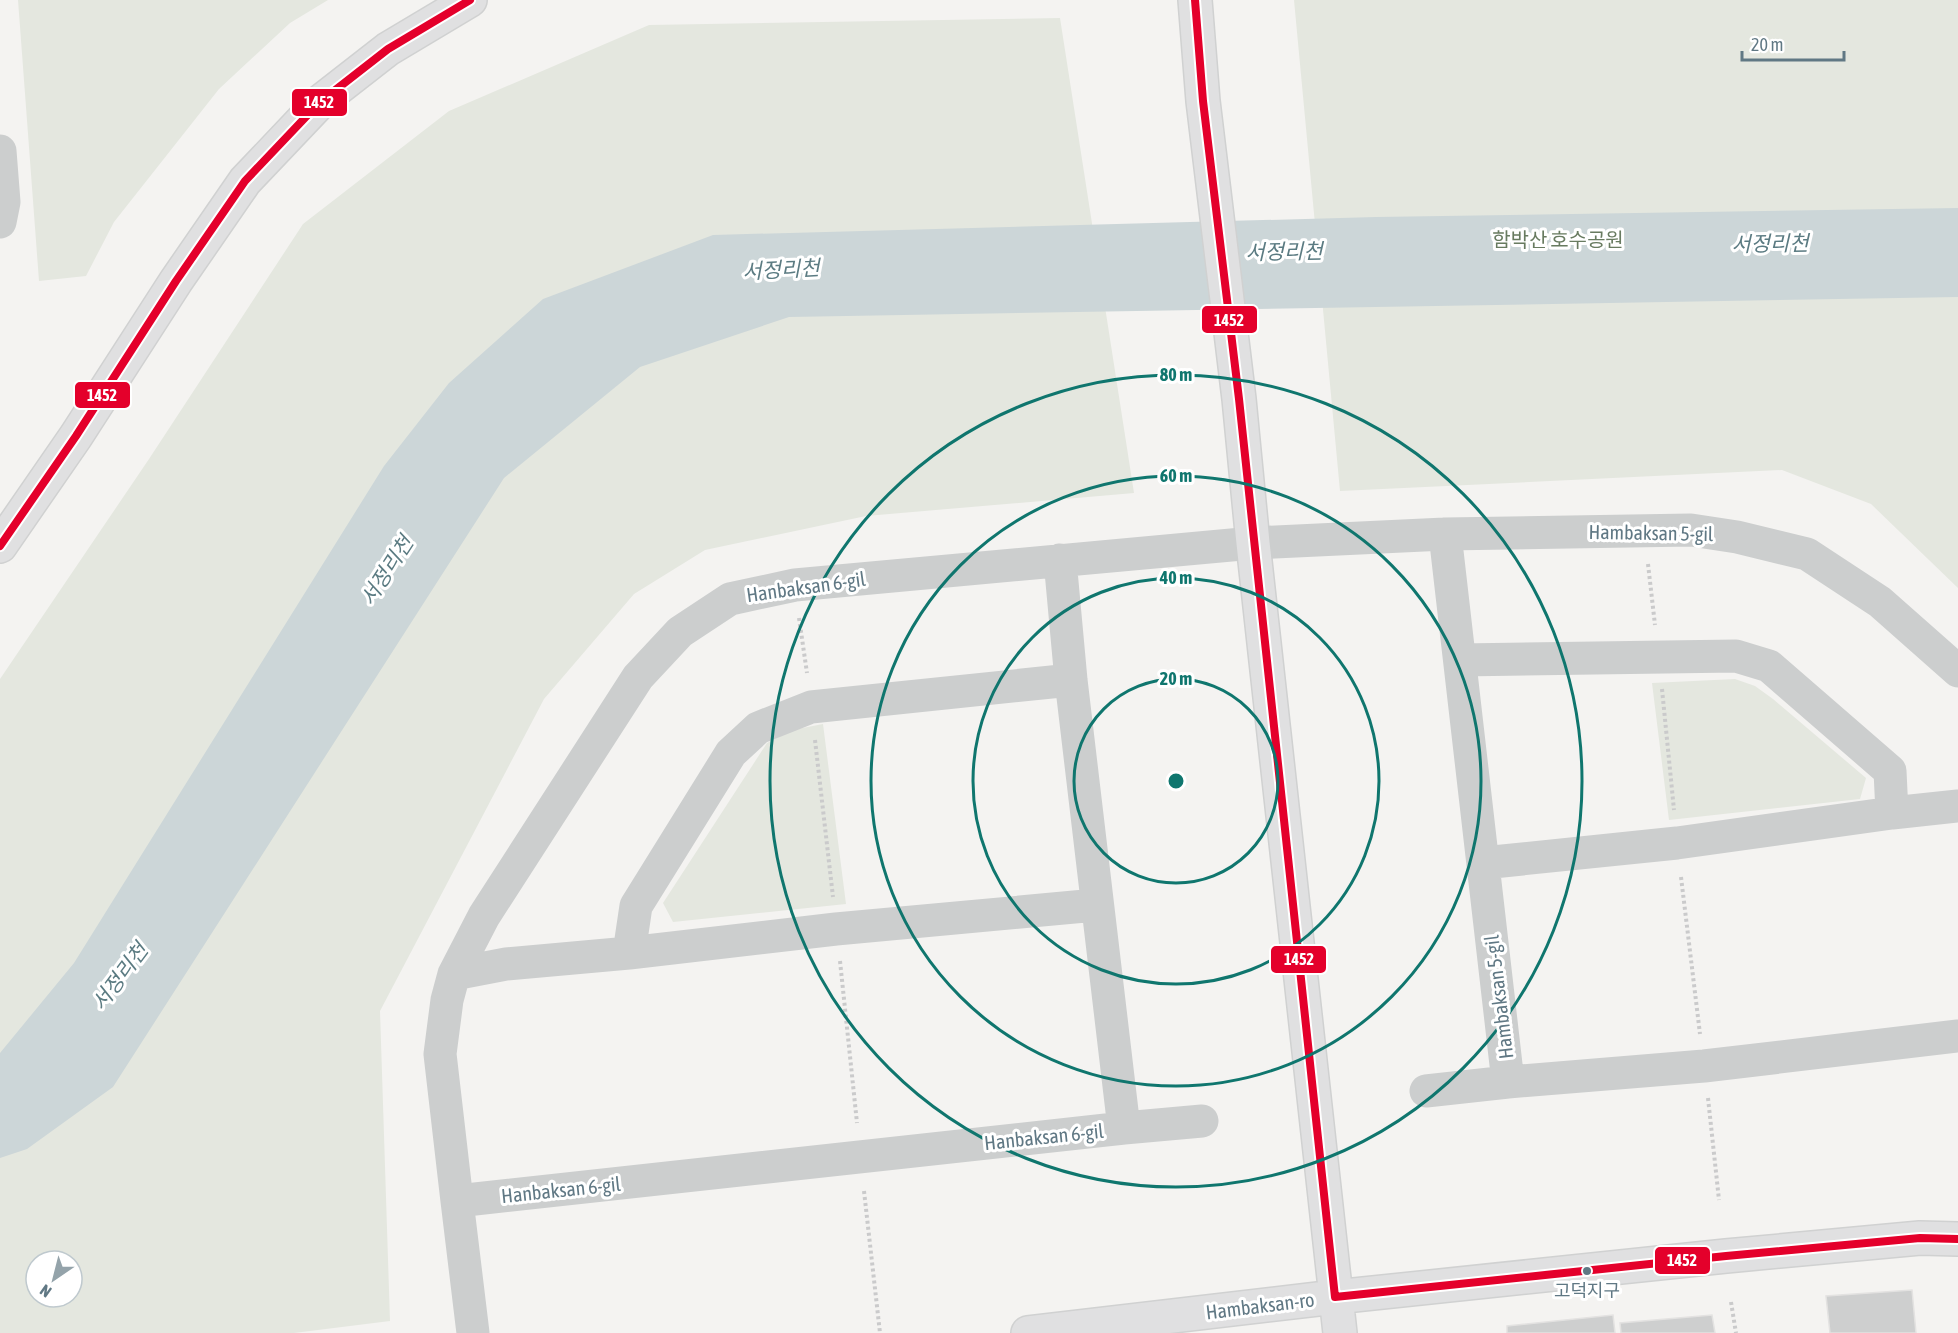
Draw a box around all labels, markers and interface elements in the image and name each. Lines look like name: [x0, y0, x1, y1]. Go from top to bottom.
scale bar: [1742, 24, 1844, 62]
text: 20 m: [1751, 34, 1783, 55]
line badge: 1452: [291, 88, 348, 117]
text: 1452: [304, 93, 334, 111]
park label: 함박산 호수공원: [1492, 228, 1624, 251]
water label: 서정리천: [1731, 230, 1812, 256]
water label: 서정리천: [1245, 238, 1326, 264]
water label: 서정리천: [742, 255, 823, 283]
line badge: 1452: [1201, 305, 1258, 334]
text: 1452: [1214, 311, 1244, 329]
text: 80 m: [1160, 364, 1192, 385]
line badge: 1452: [74, 381, 131, 409]
text: 1452: [87, 386, 117, 404]
text: 60 m: [1160, 465, 1192, 486]
street label: Hambaksan 5-gil: [1589, 520, 1714, 545]
water label: 서정리천: [355, 529, 419, 609]
street label: Hanbaksan 6-gil: [745, 567, 868, 606]
text: 40 m: [1159, 567, 1192, 588]
text: 20 m: [1160, 668, 1192, 689]
centre of rings: [1166, 771, 1186, 791]
street label: Hambaksan 5-gil: [1479, 933, 1518, 1060]
water label: 서정리천: [86, 936, 154, 1014]
line badge: 1452: [1270, 945, 1327, 974]
text: 1452: [1284, 950, 1314, 968]
street label: Hanbaksan 6-gil: [983, 1119, 1105, 1154]
street label: Hanbaksan 6-gil: [500, 1172, 622, 1207]
line badge: 1452: [1654, 1246, 1711, 1275]
north arrow: [24, 1249, 84, 1309]
text: 1452: [1667, 1251, 1697, 1269]
marker: 고덕지구: [1581, 1265, 1593, 1277]
place label: 고덕지구: [1554, 1280, 1620, 1301]
text: N: [36, 1281, 54, 1301]
street label: Hambaksan-ro: [1204, 1287, 1316, 1324]

